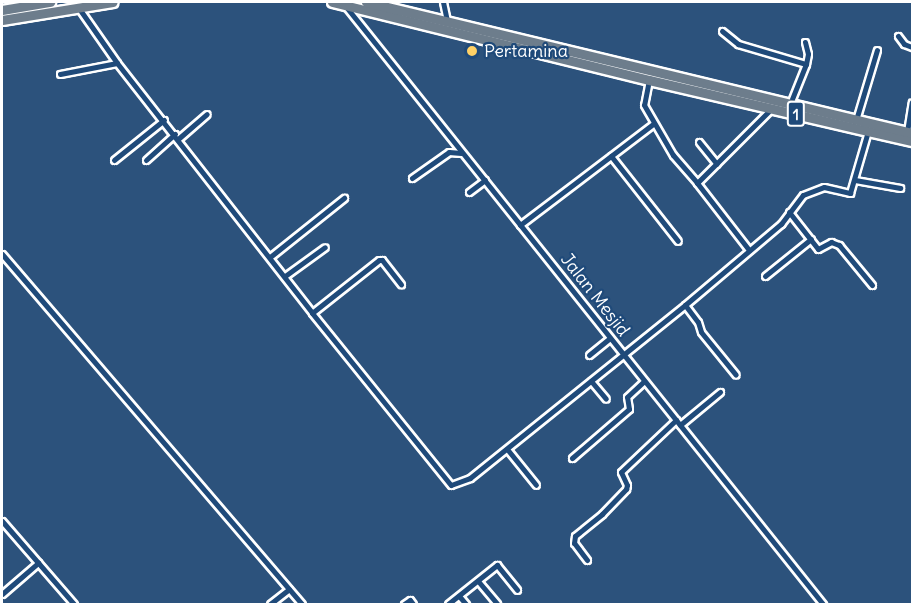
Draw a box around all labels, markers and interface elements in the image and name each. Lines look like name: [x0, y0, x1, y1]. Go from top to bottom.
place label: Pertamina: [484, 40, 568, 62]
marker: Pertamina: [465, 44, 479, 58]
road number: 1: [786, 101, 806, 127]
street label: Jalan Mesjid: [556, 249, 634, 341]

